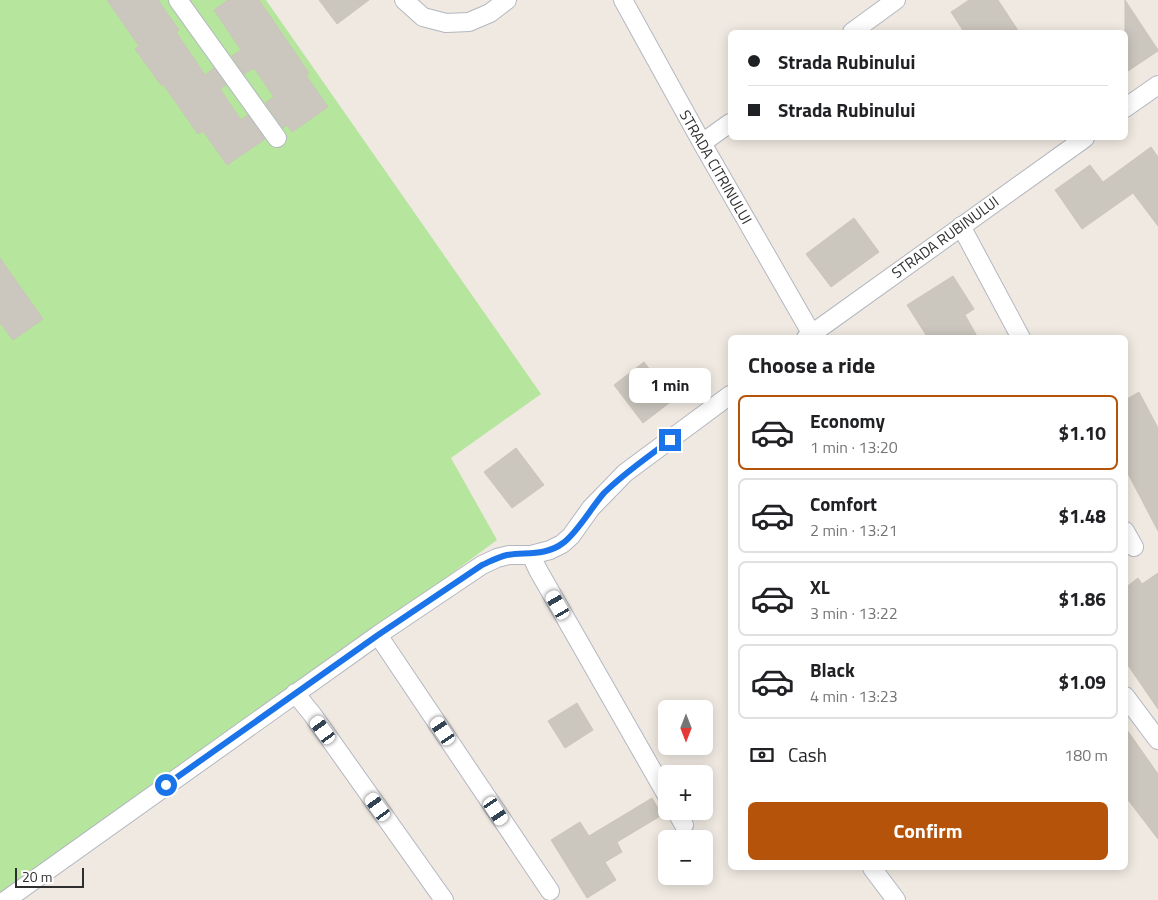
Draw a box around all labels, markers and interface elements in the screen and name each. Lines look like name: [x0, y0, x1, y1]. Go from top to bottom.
text: Strada Rubinului: [778, 47, 915, 76]
text: Strada Rubinului: [778, 95, 915, 124]
street label: STRADA CITRINULUI: [674, 106, 758, 228]
street label: STRADA RUBINULUI: [887, 190, 1003, 284]
text: Choose a ride: [748, 348, 875, 382]
callout: 1 min: [629, 368, 711, 402]
text: 1 min: [651, 373, 689, 397]
text: Economy: [810, 406, 885, 435]
icon: car: [750, 410, 795, 455]
text: $1.10: [1059, 418, 1106, 447]
route end: [659, 429, 681, 451]
text: 1 min · 13:20: [810, 435, 898, 459]
text: Comfort: [810, 489, 877, 518]
icon: car: [750, 493, 795, 538]
text: $1.48: [1059, 501, 1106, 530]
text: 2 min · 13:21: [810, 518, 898, 542]
text: XL: [810, 572, 830, 601]
icon: car: [750, 576, 795, 621]
text: $1.86: [1059, 584, 1106, 613]
car: [544, 588, 571, 622]
text: 3 min · 13:22: [810, 601, 898, 625]
text: Black: [810, 655, 855, 684]
icon: car: [750, 659, 795, 704]
text: $1.09: [1059, 667, 1106, 696]
text: 4 min · 13:23: [810, 684, 898, 708]
north arrow: [658, 700, 712, 755]
map controls: [658, 700, 713, 885]
car: [308, 713, 337, 747]
car: [428, 714, 457, 748]
text: Cash: [788, 740, 827, 769]
icon: cash: [748, 741, 776, 769]
text: 180 m: [1064, 743, 1108, 767]
button: +: [658, 765, 713, 820]
route start: [155, 774, 177, 796]
car: [363, 790, 392, 824]
car: [481, 794, 510, 828]
button: Confirm: [748, 802, 1108, 860]
button: −: [658, 830, 713, 885]
scale bar: [15, 865, 84, 888]
text: 20 m: [22, 866, 52, 887]

